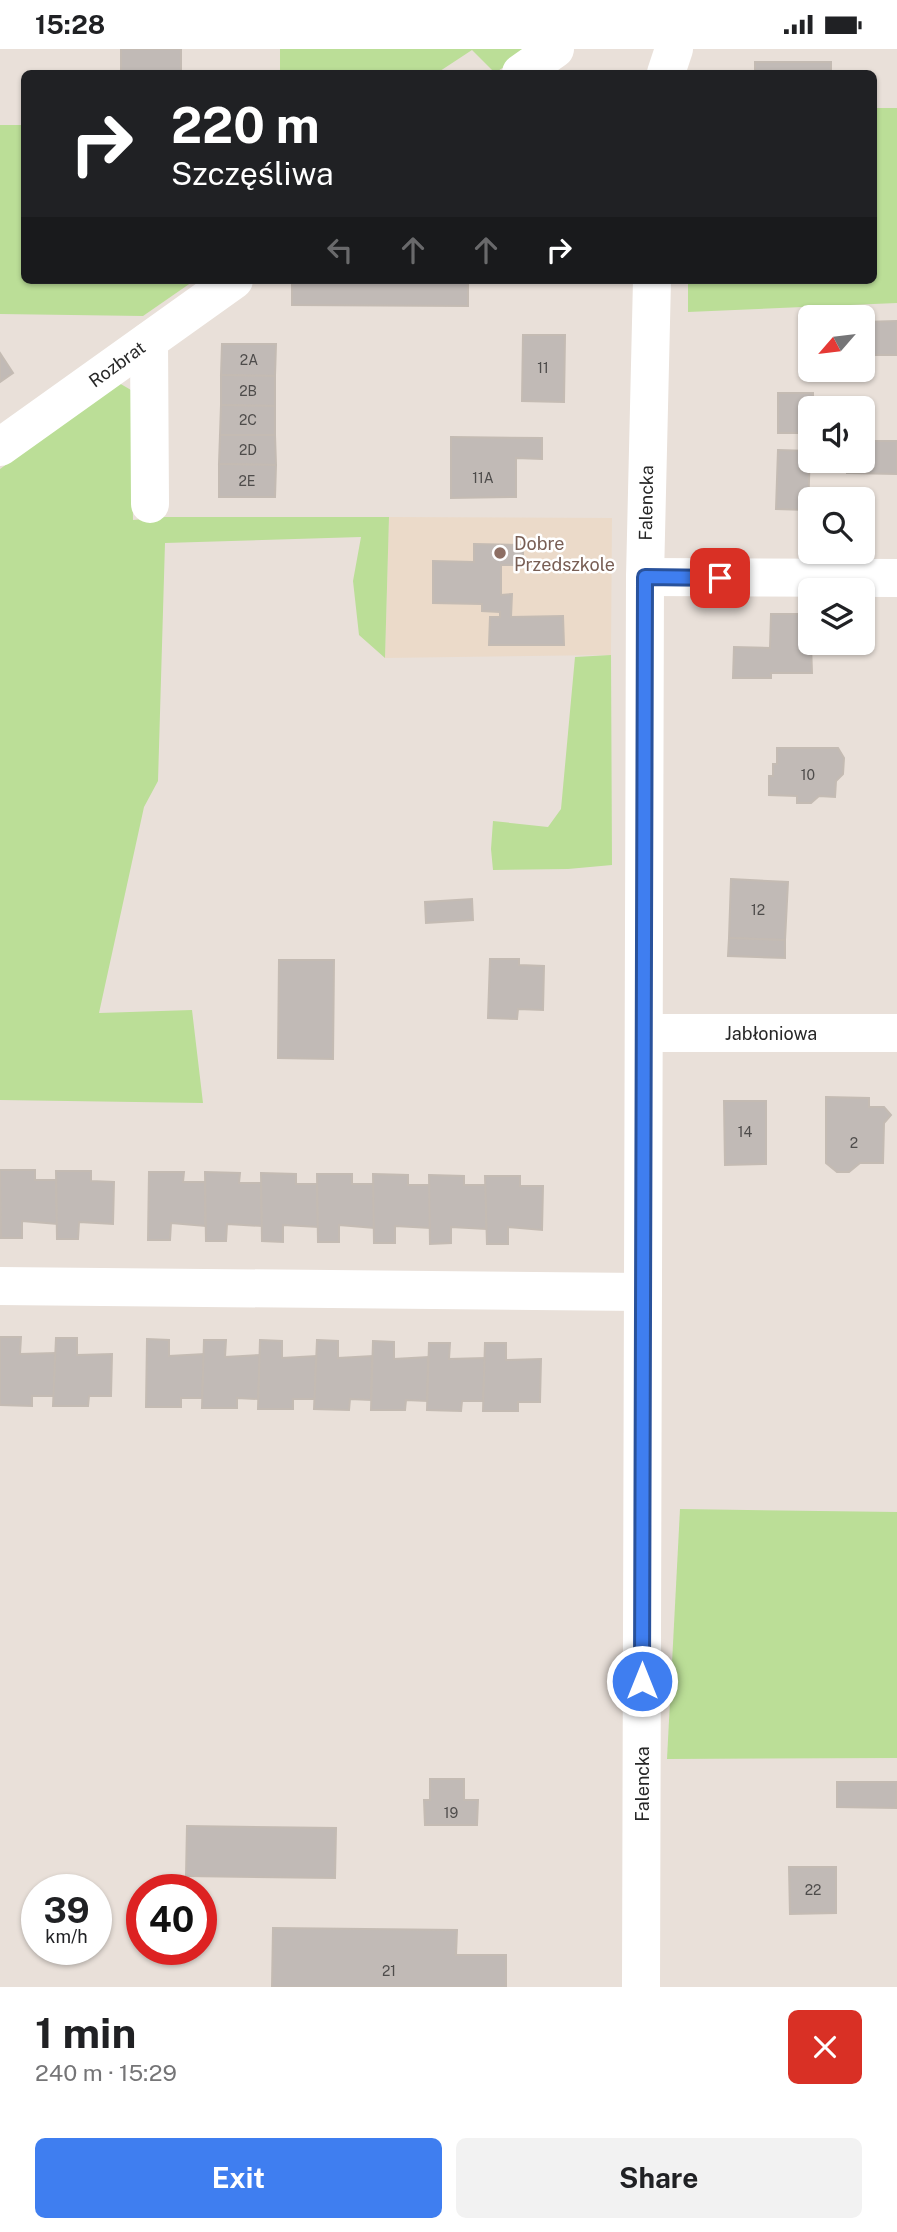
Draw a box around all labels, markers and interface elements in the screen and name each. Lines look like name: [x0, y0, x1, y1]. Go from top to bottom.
text: 15:28: [35, 9, 105, 40]
text: 220 m: [171, 96, 320, 154]
icon: right: [56, 98, 147, 189]
text: Szczęśliwa: [171, 155, 334, 192]
icon: left: [321, 231, 359, 269]
icon: ahead: [394, 231, 432, 269]
icon: ahead: [467, 231, 505, 269]
icon: right: [540, 231, 578, 269]
north arrow: [798, 305, 875, 381]
map controls: [798, 305, 875, 655]
street label: Rozbrat: [85, 337, 149, 391]
house number: 2A: [240, 352, 258, 368]
house number: 11: [537, 360, 549, 376]
house number: 2B: [239, 383, 257, 399]
button: sound: [798, 396, 875, 473]
house number: 2C: [239, 412, 257, 428]
house number: 2D: [239, 442, 257, 458]
street label: Falencka: [635, 465, 657, 541]
house number: 11A: [472, 470, 494, 486]
house number: 2E: [238, 473, 256, 489]
button: search: [798, 487, 875, 564]
place label: Dobre Przedszkole: [514, 533, 615, 575]
marker: Dobre Przedszkole: [492, 545, 508, 561]
pin: [690, 548, 750, 608]
icon: arrive: [701, 559, 739, 597]
button: layers: [798, 578, 875, 655]
house number: 10: [801, 767, 815, 783]
house number: 12: [751, 902, 765, 918]
street label: Jabłoniowa: [725, 1023, 817, 1044]
house number: 14: [738, 1124, 752, 1140]
house number: 2: [850, 1135, 858, 1151]
position arrow: [605, 1644, 679, 1718]
street label: Falencka: [632, 1746, 653, 1822]
house number: 19: [444, 1805, 458, 1821]
speed limit sign: 40: [126, 1874, 217, 1965]
house number: 22: [805, 1882, 821, 1898]
text: 39: [43, 1890, 90, 1931]
text: km/h: [45, 1926, 88, 1947]
house number: 21: [382, 1963, 396, 1979]
text: 1 min: [35, 2008, 136, 2057]
button: close: [788, 2010, 862, 2084]
text: 240 m · 15:29: [35, 2059, 177, 2086]
button: Exit: [35, 2138, 442, 2218]
button: Share: [456, 2138, 862, 2218]

